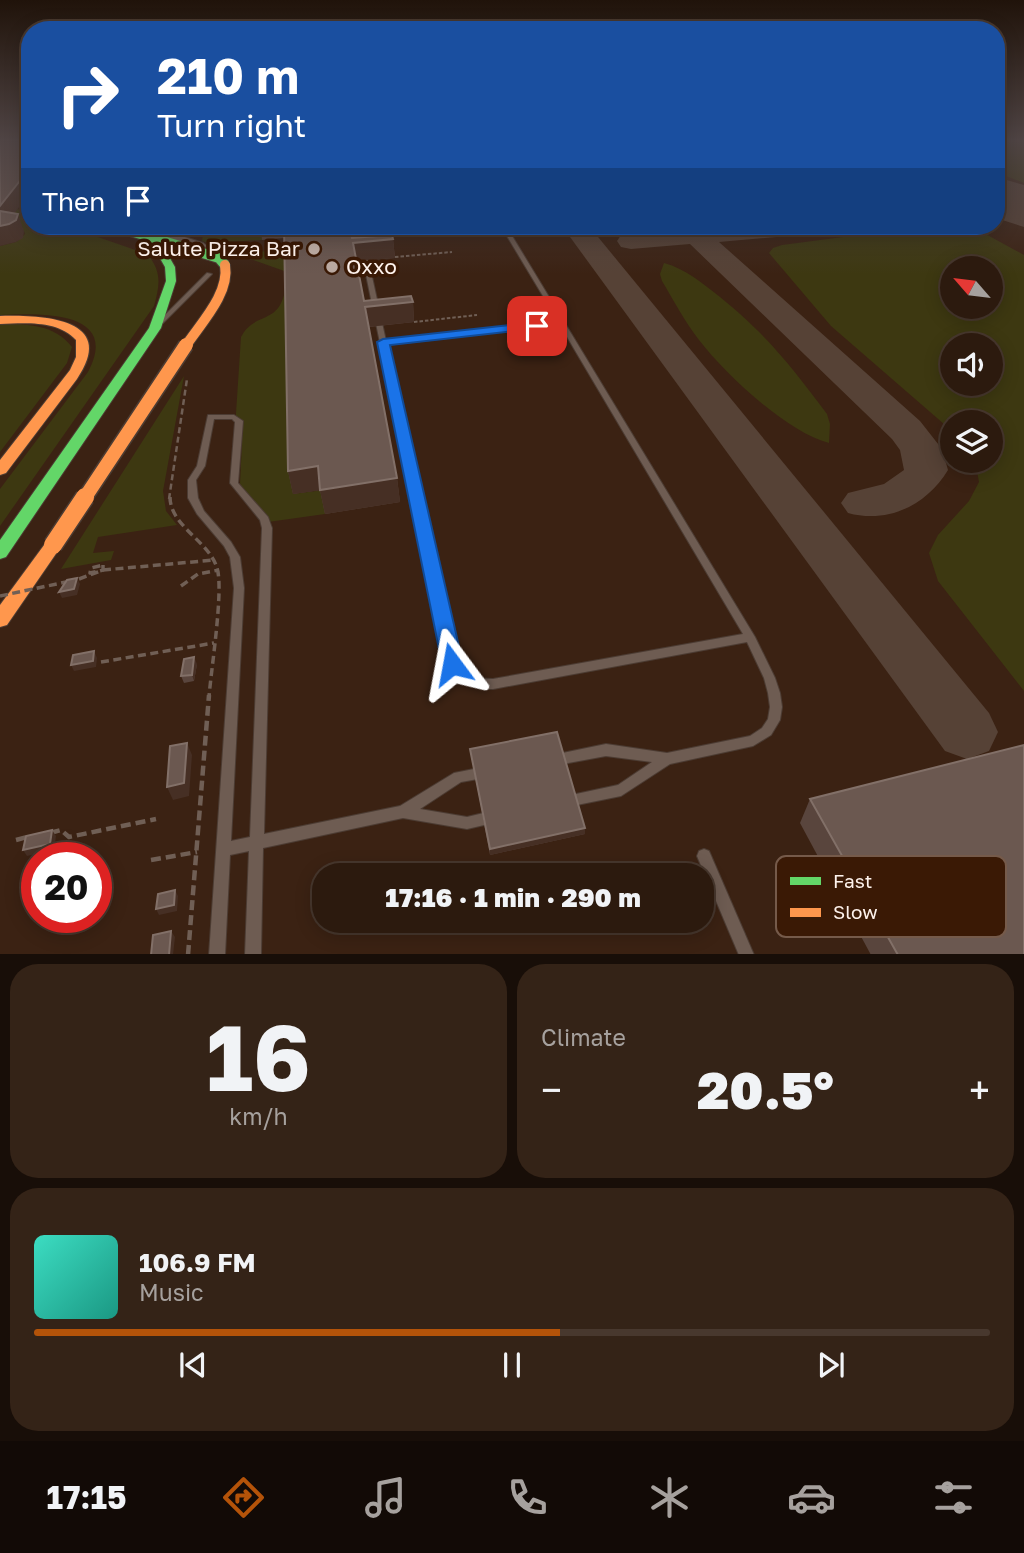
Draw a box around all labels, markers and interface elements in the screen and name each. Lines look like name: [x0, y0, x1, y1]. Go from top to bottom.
text: 210 m: [157, 46, 299, 105]
icon: right: [42, 49, 133, 140]
text: Turn right: [157, 106, 306, 144]
icon: arrive: [119, 182, 157, 220]
text: Then: [42, 186, 105, 217]
place label: Salute Pizza Bar: [137, 235, 300, 261]
marker: Salute Pizza Bar: [306, 241, 322, 257]
place label: Oxxo: [346, 253, 397, 279]
north arrow: [940, 256, 1003, 318]
map controls: [940, 256, 1003, 473]
marker: Oxxo: [324, 259, 340, 275]
pin: [507, 296, 567, 356]
icon: arrive: [518, 307, 556, 345]
button: sound: [940, 333, 1003, 396]
button: layers: [940, 410, 1003, 473]
position arrow: [415, 627, 489, 701]
speed limit sign: 20: [21, 842, 112, 933]
legend: [776, 856, 1006, 937]
text: Fast: [833, 869, 872, 892]
text: 17:16 · 1 min · 290 m: [385, 882, 641, 913]
text: Slow: [833, 900, 878, 923]
text: 16: [206, 1002, 311, 1111]
text: Climate: [541, 1023, 626, 1051]
text: 20.5°: [697, 1058, 834, 1120]
text: −: [541, 1067, 562, 1112]
text: +: [969, 1067, 990, 1112]
text: km/h: [229, 1102, 288, 1130]
text: 106.9 FM: [139, 1247, 256, 1278]
text: Music: [139, 1278, 204, 1306]
icon: previous: [174, 1346, 212, 1384]
icon: pause: [493, 1346, 531, 1384]
icon: next: [812, 1346, 850, 1384]
icon: directions: [219, 1473, 268, 1522]
icon: music: [361, 1473, 410, 1522]
icon: phone: [503, 1473, 552, 1522]
icon: climate: [645, 1473, 694, 1522]
icon: car: [787, 1473, 836, 1522]
icon: filters: [929, 1473, 978, 1522]
text: 17:15: [46, 1478, 127, 1516]

